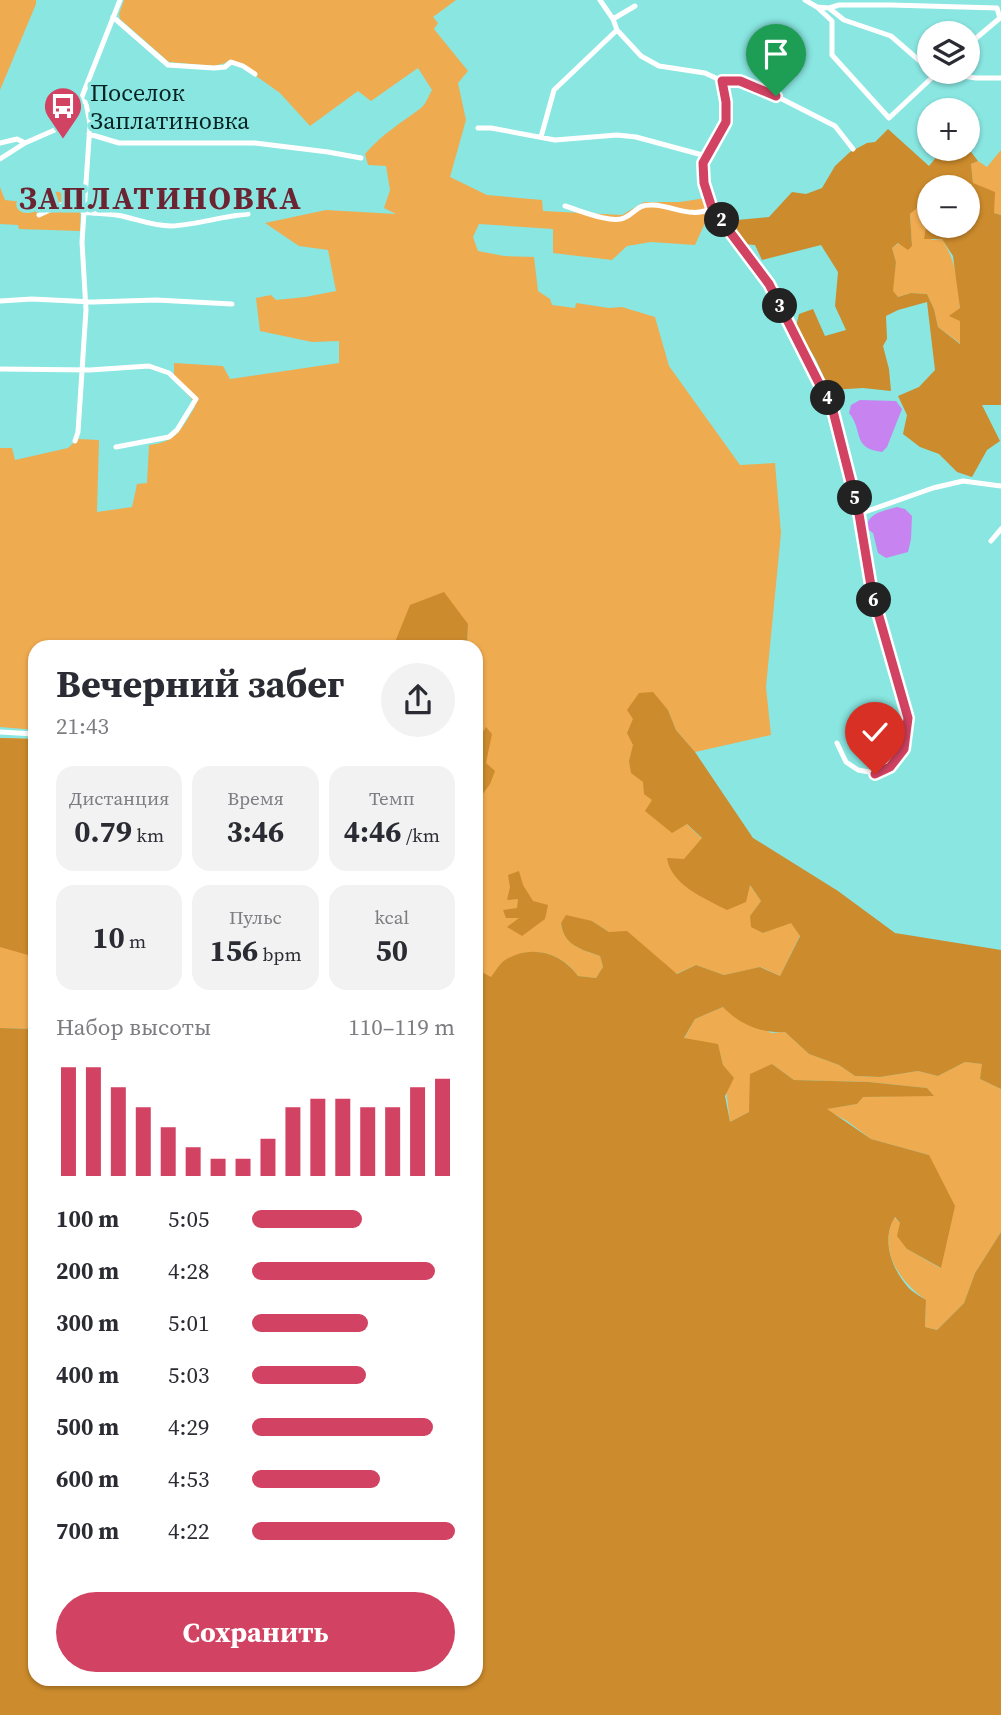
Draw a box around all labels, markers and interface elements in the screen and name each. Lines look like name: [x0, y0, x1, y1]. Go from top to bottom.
map controls: [917, 21, 980, 238]
button: layers: [917, 21, 980, 84]
pin: [746, 24, 806, 96]
icon: arrive: [757, 35, 795, 73]
place label: Поселок Заплатиновка: [90, 76, 250, 137]
bus stop icon: Поселок Заплатиновка: [42, 85, 84, 140]
button: +: [917, 98, 980, 161]
button: −: [917, 175, 980, 238]
district label: ЗАПЛАТИНОВКА: [19, 176, 303, 220]
pin: 2: [704, 202, 740, 238]
text: 2: [716, 206, 727, 232]
pin: 3: [762, 288, 798, 324]
text: 3: [774, 292, 785, 318]
pin: 4: [810, 380, 846, 416]
text: 4: [822, 384, 833, 410]
pin: 5: [838, 480, 872, 516]
text: 5: [849, 484, 860, 510]
pin: 6: [856, 582, 892, 618]
text: 6: [868, 586, 879, 612]
text: Вечерний забег: [56, 658, 344, 710]
button: share: [381, 663, 455, 737]
pin: [845, 702, 905, 774]
text: 21:43: [56, 710, 109, 742]
icon: check: [856, 713, 894, 751]
text: Дистанция: [69, 785, 169, 811]
text: Время: [227, 785, 284, 811]
text: Темп: [369, 785, 415, 811]
text: 0.79: [74, 811, 132, 852]
text: 3:46: [227, 811, 284, 852]
text: 4:46: [344, 811, 402, 852]
text: km: [132, 822, 164, 848]
text: /km: [402, 822, 440, 848]
text: Пульс: [229, 904, 282, 930]
text: kcal: [375, 904, 409, 930]
text: 10: [92, 917, 125, 958]
text: m: [125, 928, 146, 954]
text: 156: [209, 930, 258, 971]
text: 50: [376, 930, 408, 971]
text: bpm: [258, 941, 302, 967]
text: Набор высоты: [56, 1011, 211, 1043]
text: 110–119 m: [348, 1011, 455, 1043]
text: 100 m: [56, 1203, 119, 1235]
text: 5:05: [168, 1203, 209, 1235]
text: 200 m: [56, 1255, 119, 1287]
text: 4:28: [168, 1255, 209, 1287]
text: 300 m: [56, 1307, 119, 1339]
text: 5:01: [168, 1307, 209, 1339]
text: 400 m: [56, 1359, 119, 1391]
text: 5:03: [168, 1359, 209, 1391]
text: 500 m: [56, 1411, 119, 1443]
text: 4:29: [168, 1411, 209, 1443]
text: 600 m: [56, 1463, 119, 1495]
text: 4:53: [168, 1463, 209, 1495]
text: 700 m: [56, 1515, 119, 1547]
text: 4:22: [168, 1515, 209, 1547]
button: Сохранить: [56, 1592, 455, 1672]

